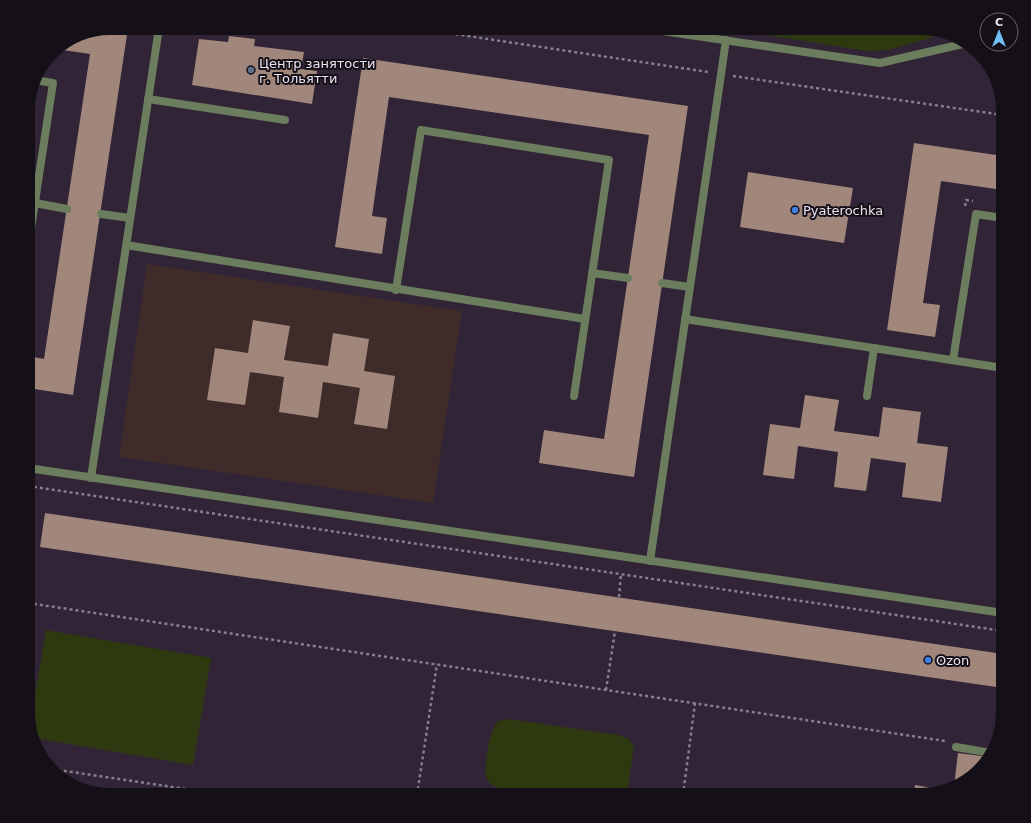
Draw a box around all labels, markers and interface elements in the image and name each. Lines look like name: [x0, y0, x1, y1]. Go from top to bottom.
north arrow: [979, 12, 1019, 52]
text: С: [995, 16, 1003, 29]
place label: Центр занятости г. Тольятти: [259, 56, 375, 86]
marker: Центр занятости г. Тольятти: [246, 65, 256, 75]
place label: Pyaterochka: [803, 203, 883, 218]
marker: Pyaterochka: [790, 205, 800, 215]
place label: Ozon: [936, 653, 969, 668]
marker: Ozon: [923, 655, 933, 665]

